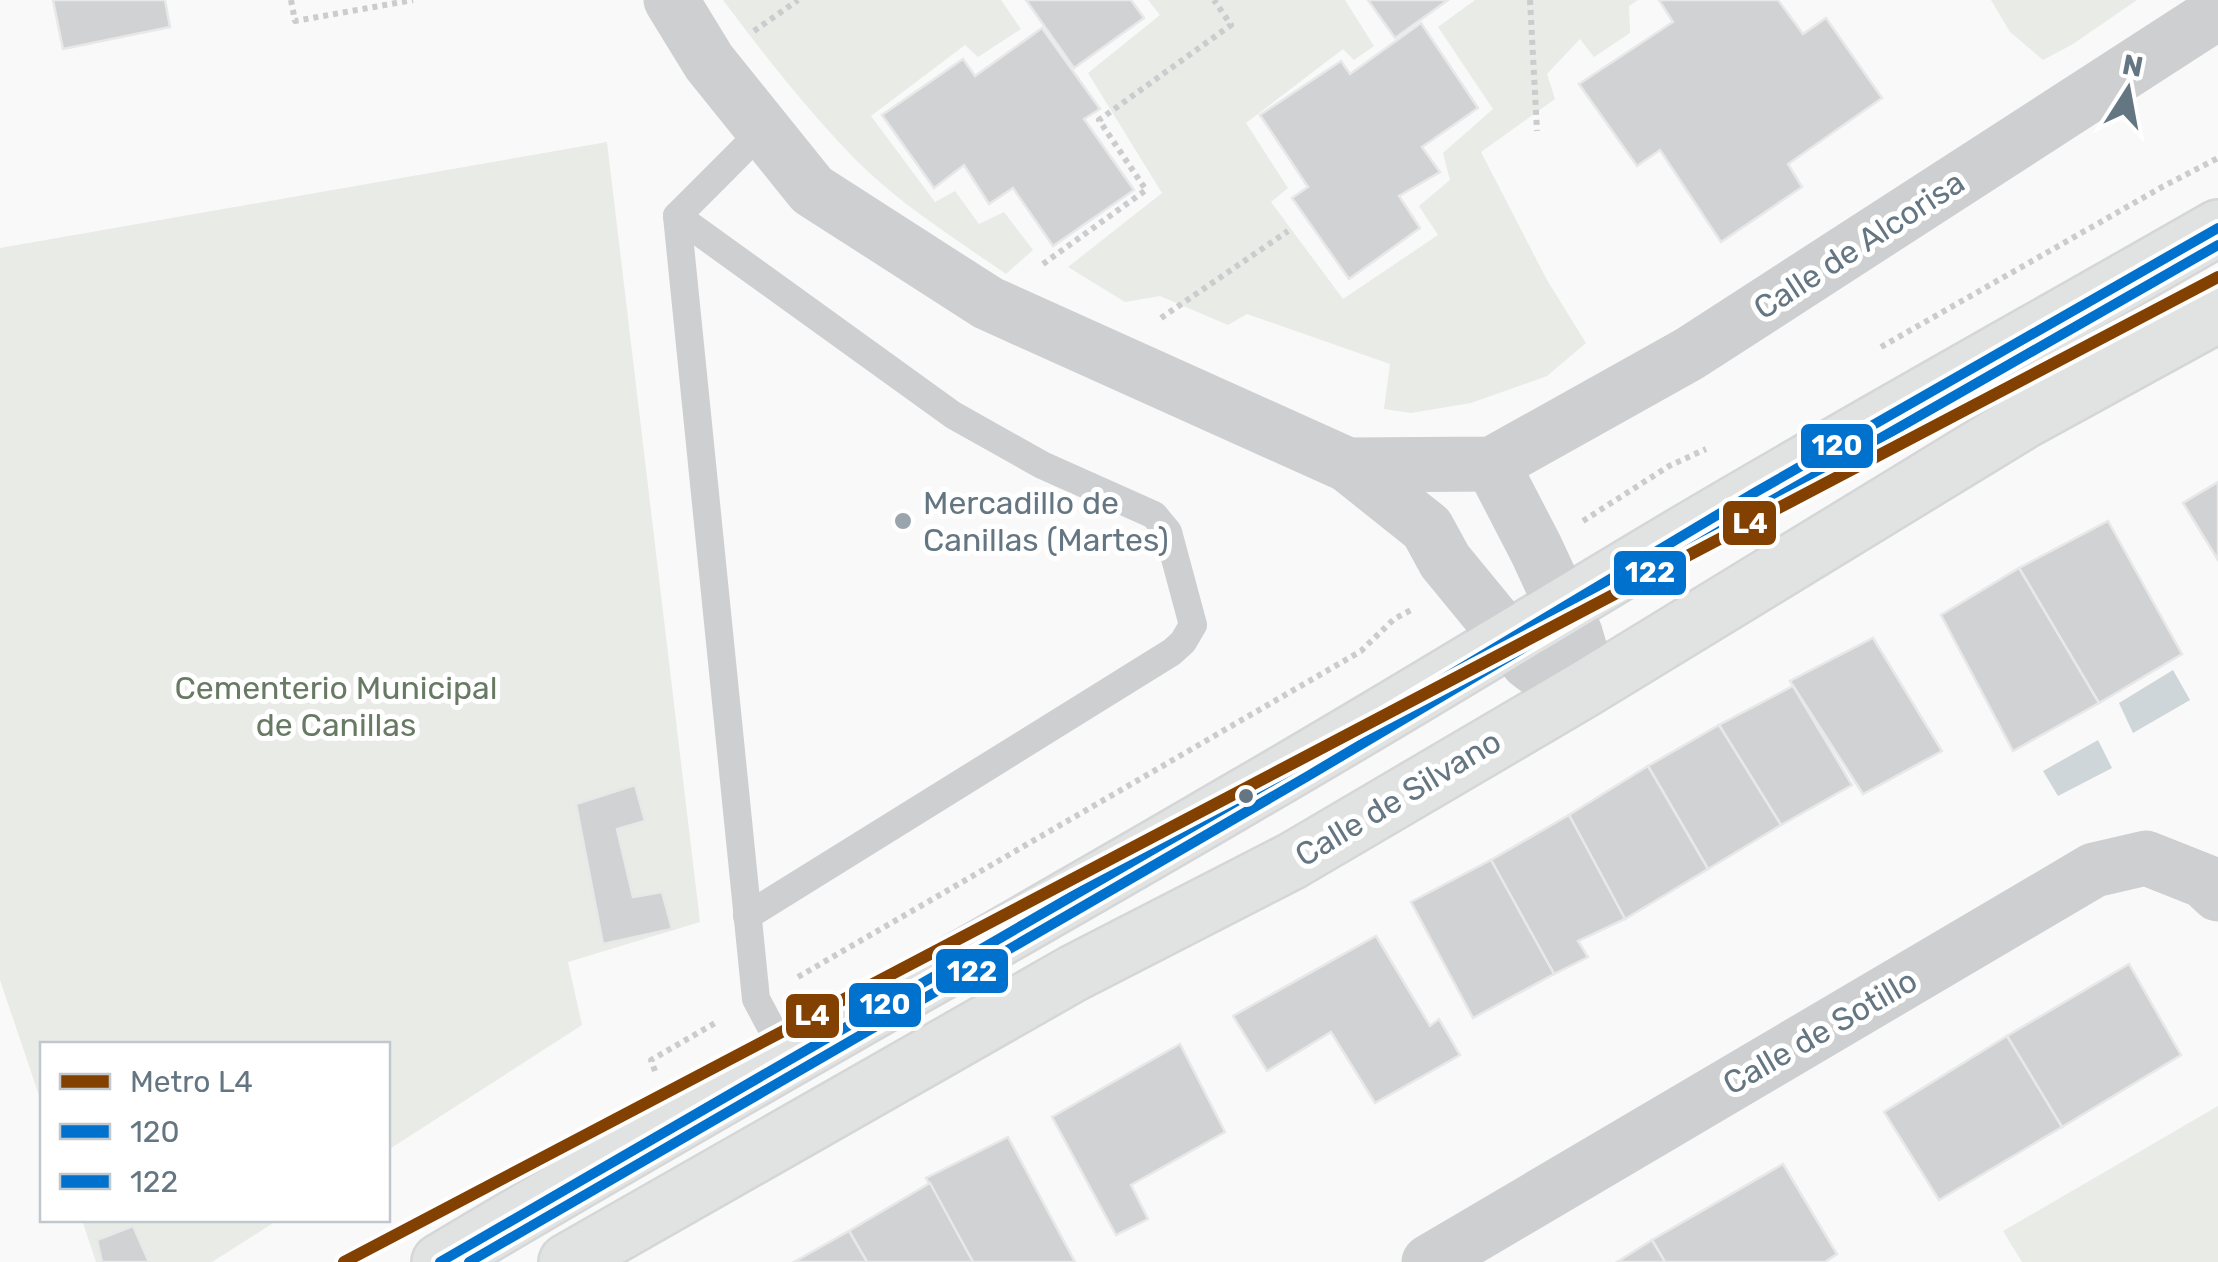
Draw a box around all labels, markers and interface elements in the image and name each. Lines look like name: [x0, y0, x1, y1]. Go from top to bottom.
north arrow: [2078, 40, 2178, 140]
text: N: [2120, 48, 2146, 84]
street label: Calle de Alcorisa: [1747, 163, 1971, 327]
line badge: 120: [1799, 422, 1875, 470]
text: 120: [1811, 429, 1863, 462]
place label: Mercadillo de Canillas (Martes): [923, 484, 1169, 559]
line badge: L4: [1721, 499, 1778, 547]
text: L4: [1732, 507, 1768, 540]
marker: Mercadillo de Canillas (Martes): [892, 510, 914, 532]
line badge: 122: [1612, 549, 1688, 597]
text: 122: [1625, 556, 1675, 589]
park label: Cementerio Municipal de Canillas: [174, 669, 498, 744]
street label: Calle de Silvano: [1288, 722, 1508, 874]
unlabelled marker: [1236, 786, 1256, 806]
line badge: 122: [934, 947, 1010, 995]
text: 122: [947, 955, 997, 988]
street label: Calle de Sotillo: [1716, 961, 1924, 1103]
line badge: 120: [847, 981, 923, 1029]
text: 120: [859, 988, 911, 1021]
line badge: L4: [784, 992, 841, 1040]
text: L4: [794, 999, 830, 1032]
legend: [40, 1042, 390, 1222]
text: Metro L4: [130, 1064, 253, 1100]
text: 120: [130, 1114, 180, 1150]
text: 122: [130, 1164, 178, 1200]

